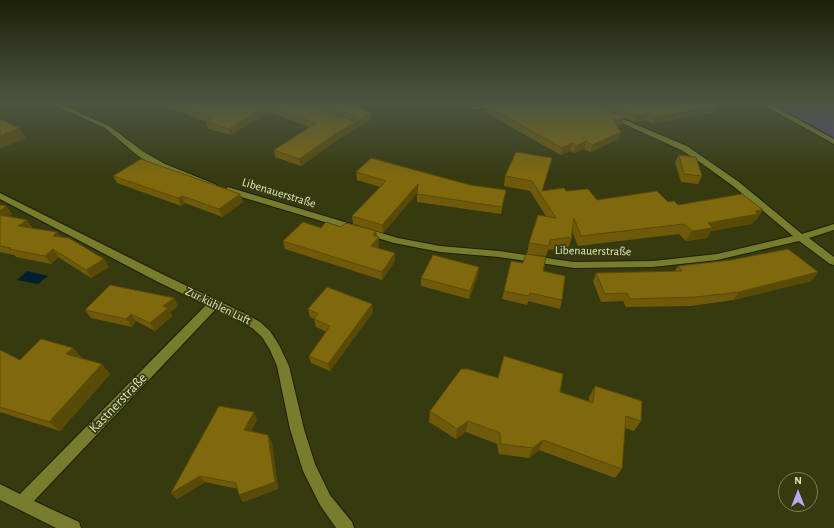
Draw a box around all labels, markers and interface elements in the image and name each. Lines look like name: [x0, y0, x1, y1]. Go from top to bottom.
street label: Libenauerstraße: [240, 175, 318, 211]
street label: Libenauerstraße: [555, 243, 631, 259]
street label: Zur kühlen Luft: [183, 284, 253, 328]
street label: Kastnerstraße: [85, 370, 151, 436]
north arrow: [778, 472, 818, 512]
text: N: [794, 475, 802, 486]

